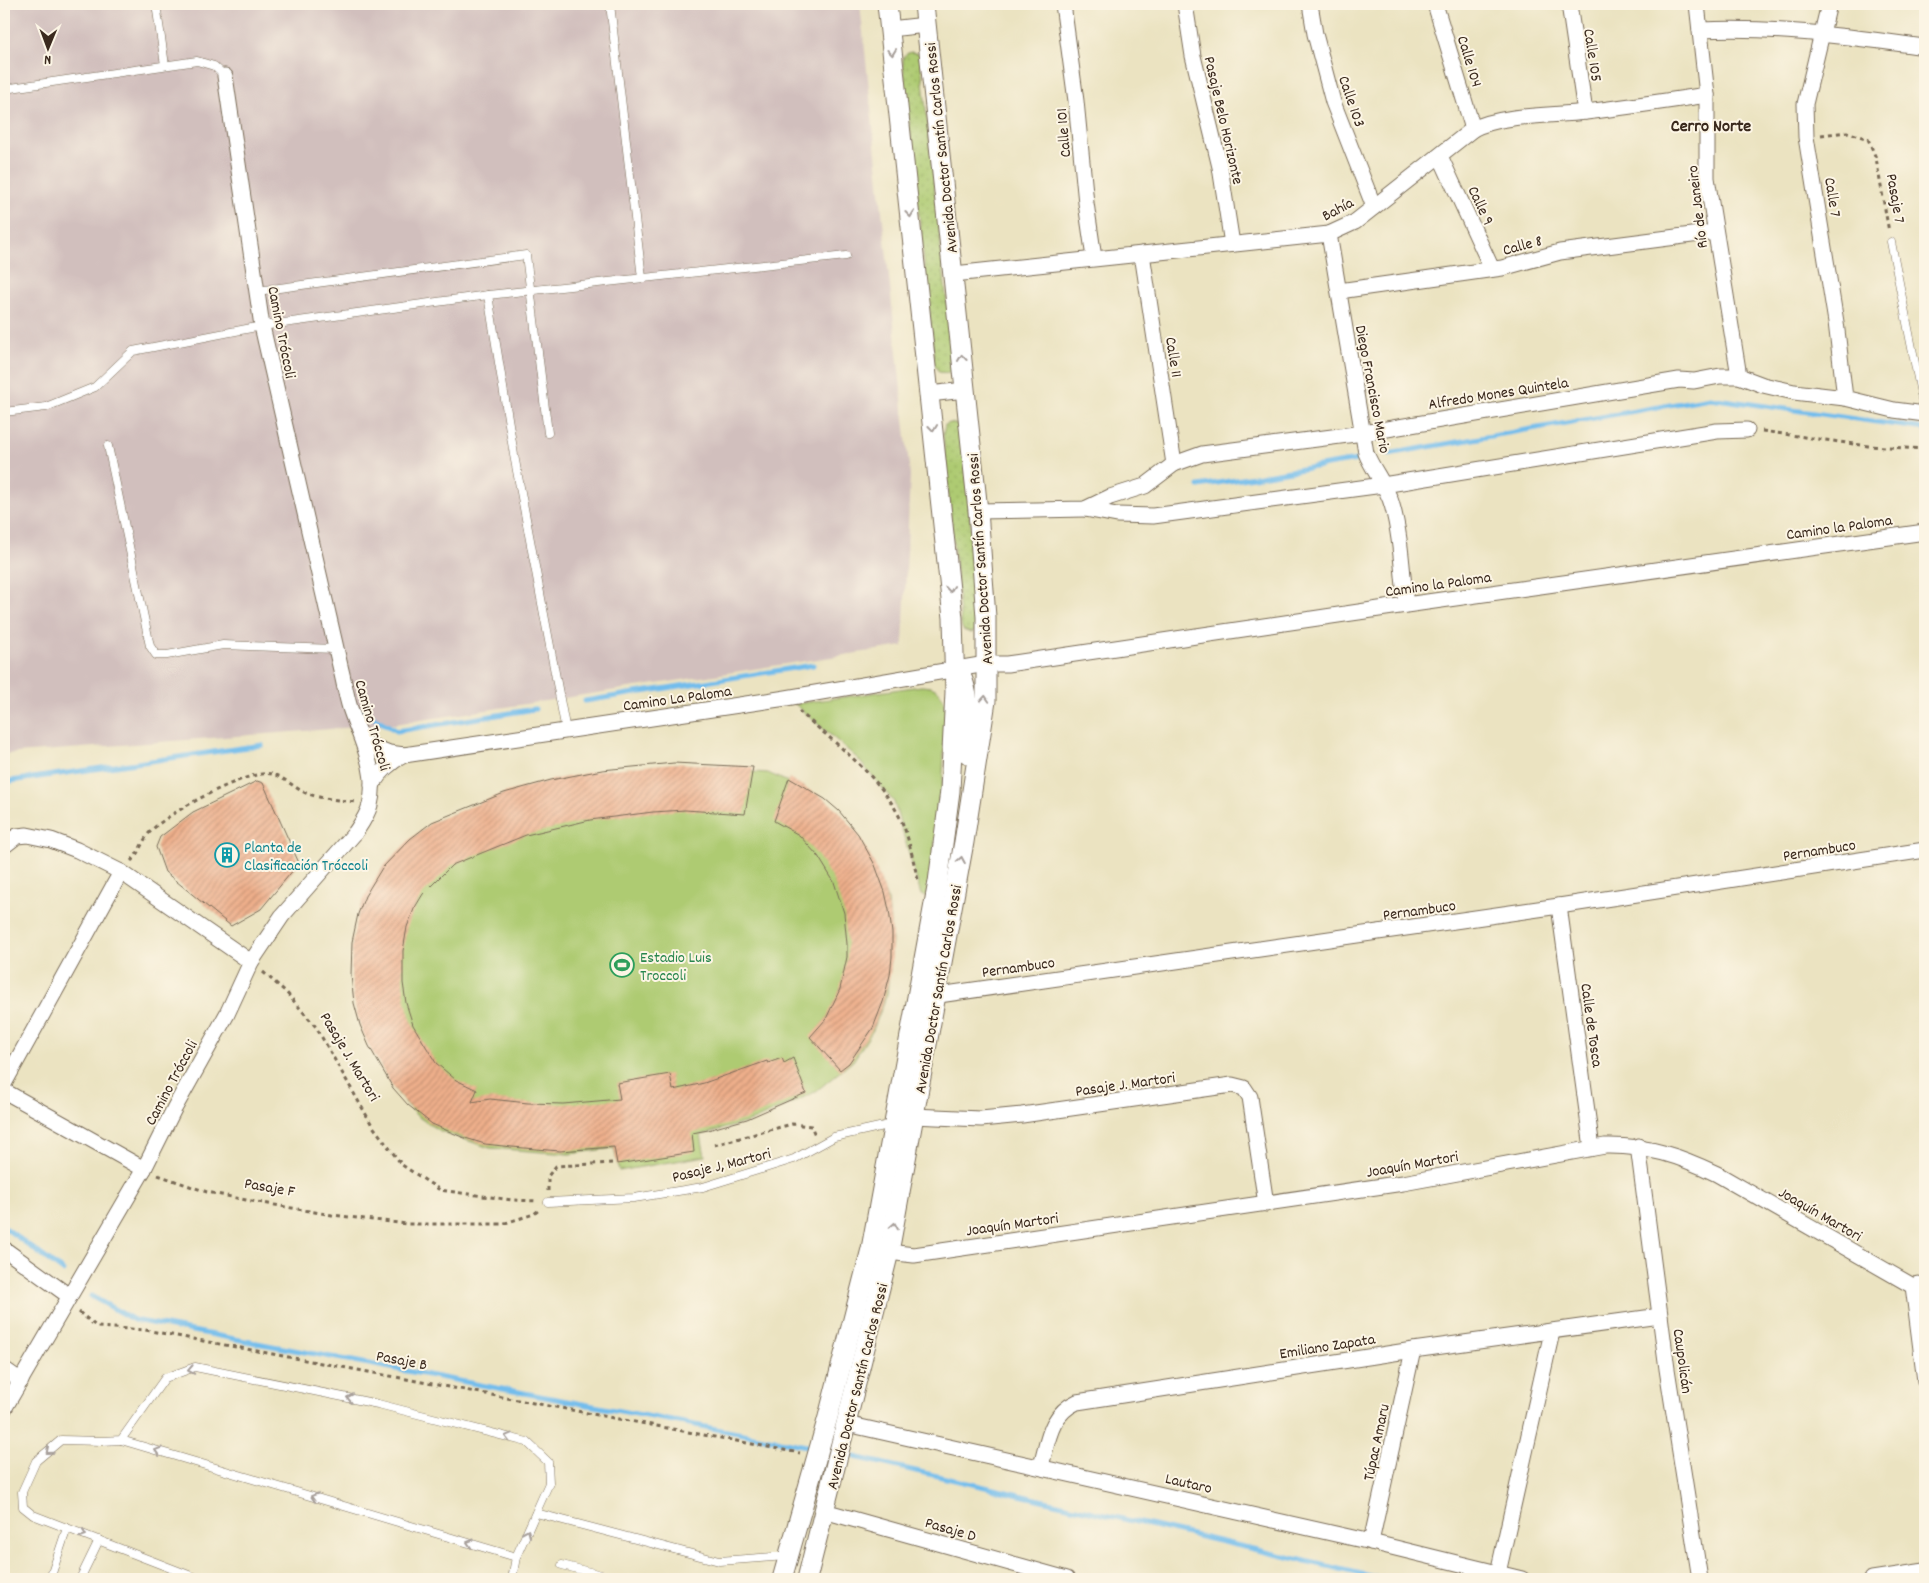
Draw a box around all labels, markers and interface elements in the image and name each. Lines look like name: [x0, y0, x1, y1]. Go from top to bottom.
north arrow: [22, 22, 72, 72]
street label: Calle 105: [1576, 27, 1607, 84]
street label: Calle 104: [1450, 33, 1487, 90]
street label: Avenida Doctor Santín Carlos Rossi: [920, 41, 965, 254]
text: N: [44, 49, 51, 69]
one-way arrow: [886, 49, 897, 57]
street label: Pasaje Belo Horizonte: [1197, 54, 1248, 187]
street label: Calle 103: [1331, 73, 1370, 131]
street label: Calle 101: [1051, 107, 1078, 158]
district label: Cerro Norte: [1671, 115, 1751, 140]
street label: Río de Janeiro: [1682, 164, 1715, 250]
street label: Pasaje 7: [1879, 172, 1910, 225]
street label: Calle 7: [1817, 176, 1846, 219]
street label: Calle 9: [1461, 183, 1499, 230]
street label: Bahía: [1318, 192, 1359, 228]
one-way arrow: [904, 210, 915, 218]
street label: Calle 8: [1500, 230, 1545, 263]
street label: Camino Tróccoli: [260, 284, 301, 381]
street label: Diego Francisco Mario: [1348, 323, 1395, 456]
street label: Calle 11: [1158, 335, 1187, 379]
one-way arrow: [957, 354, 968, 362]
street label: Alfredo Mones Quintela: [1427, 372, 1571, 417]
one-way arrow: [927, 424, 938, 432]
street label: Avenida Doctor Santín Carlos Rossi: [963, 452, 1000, 665]
street label: Camino la Paloma: [1785, 510, 1894, 547]
street label: Camino la Paloma: [1384, 567, 1493, 604]
one-way arrow: [944, 585, 955, 593]
street label: Camino Tróccoli: [348, 677, 396, 774]
street label: Camino La Paloma: [622, 680, 734, 718]
one-way arrow: [980, 695, 991, 703]
street label: Pernambuco: [1781, 834, 1857, 869]
place label: Planta de Clasificación Tróccoli: [244, 837, 368, 878]
building icon: Planta de Clasificación Tróccoli: [214, 842, 240, 868]
one-way arrow: [955, 855, 965, 864]
street label: Avenida Doctor Santín Carlos Rossi: [910, 883, 969, 1096]
street label: Pernambuco: [1381, 895, 1457, 928]
place label: Estadio Luis Troccoli: [640, 947, 712, 988]
sports icon: Estadio Luis Troccoli: [609, 952, 635, 978]
street label: Pernambuco: [980, 952, 1056, 985]
street label: Calle de Tosca: [1573, 982, 1608, 1069]
street label: Pasaje J. Martori: [313, 1008, 385, 1106]
street label: Camino Tróccoli: [140, 1036, 204, 1130]
street label: Pasaje J. Martori: [1074, 1067, 1177, 1104]
street label: Pasaje J, Martori: [670, 1143, 774, 1190]
street label: Joaquín Martori: [1365, 1146, 1460, 1185]
street label: Pasaje F: [242, 1173, 297, 1204]
street label: Joaquín Martori: [1774, 1182, 1866, 1248]
street label: Joaquín Martori: [965, 1208, 1060, 1243]
one-way arrow: [888, 1222, 898, 1231]
street label: Avenida Doctor Santín Carlos Rossi: [822, 1281, 895, 1492]
street label: Caupolicán: [1666, 1327, 1697, 1395]
street label: Emiliano Zapata: [1278, 1328, 1377, 1366]
street label: Pasaje B: [374, 1345, 429, 1378]
one-way arrow: [187, 1364, 196, 1375]
one-way arrow: [346, 1393, 355, 1404]
street label: Túpac Amaru: [1358, 1402, 1397, 1483]
one-way arrow: [504, 1433, 513, 1443]
one-way arrow: [45, 1445, 54, 1454]
one-way arrow: [155, 1446, 163, 1456]
street label: Lautaro: [1163, 1468, 1214, 1501]
one-way arrow: [310, 1492, 319, 1502]
street label: Pasaje D: [922, 1512, 979, 1549]
one-way arrow: [78, 1528, 87, 1538]
one-way arrow: [521, 1529, 532, 1538]
one-way arrow: [466, 1539, 474, 1549]

